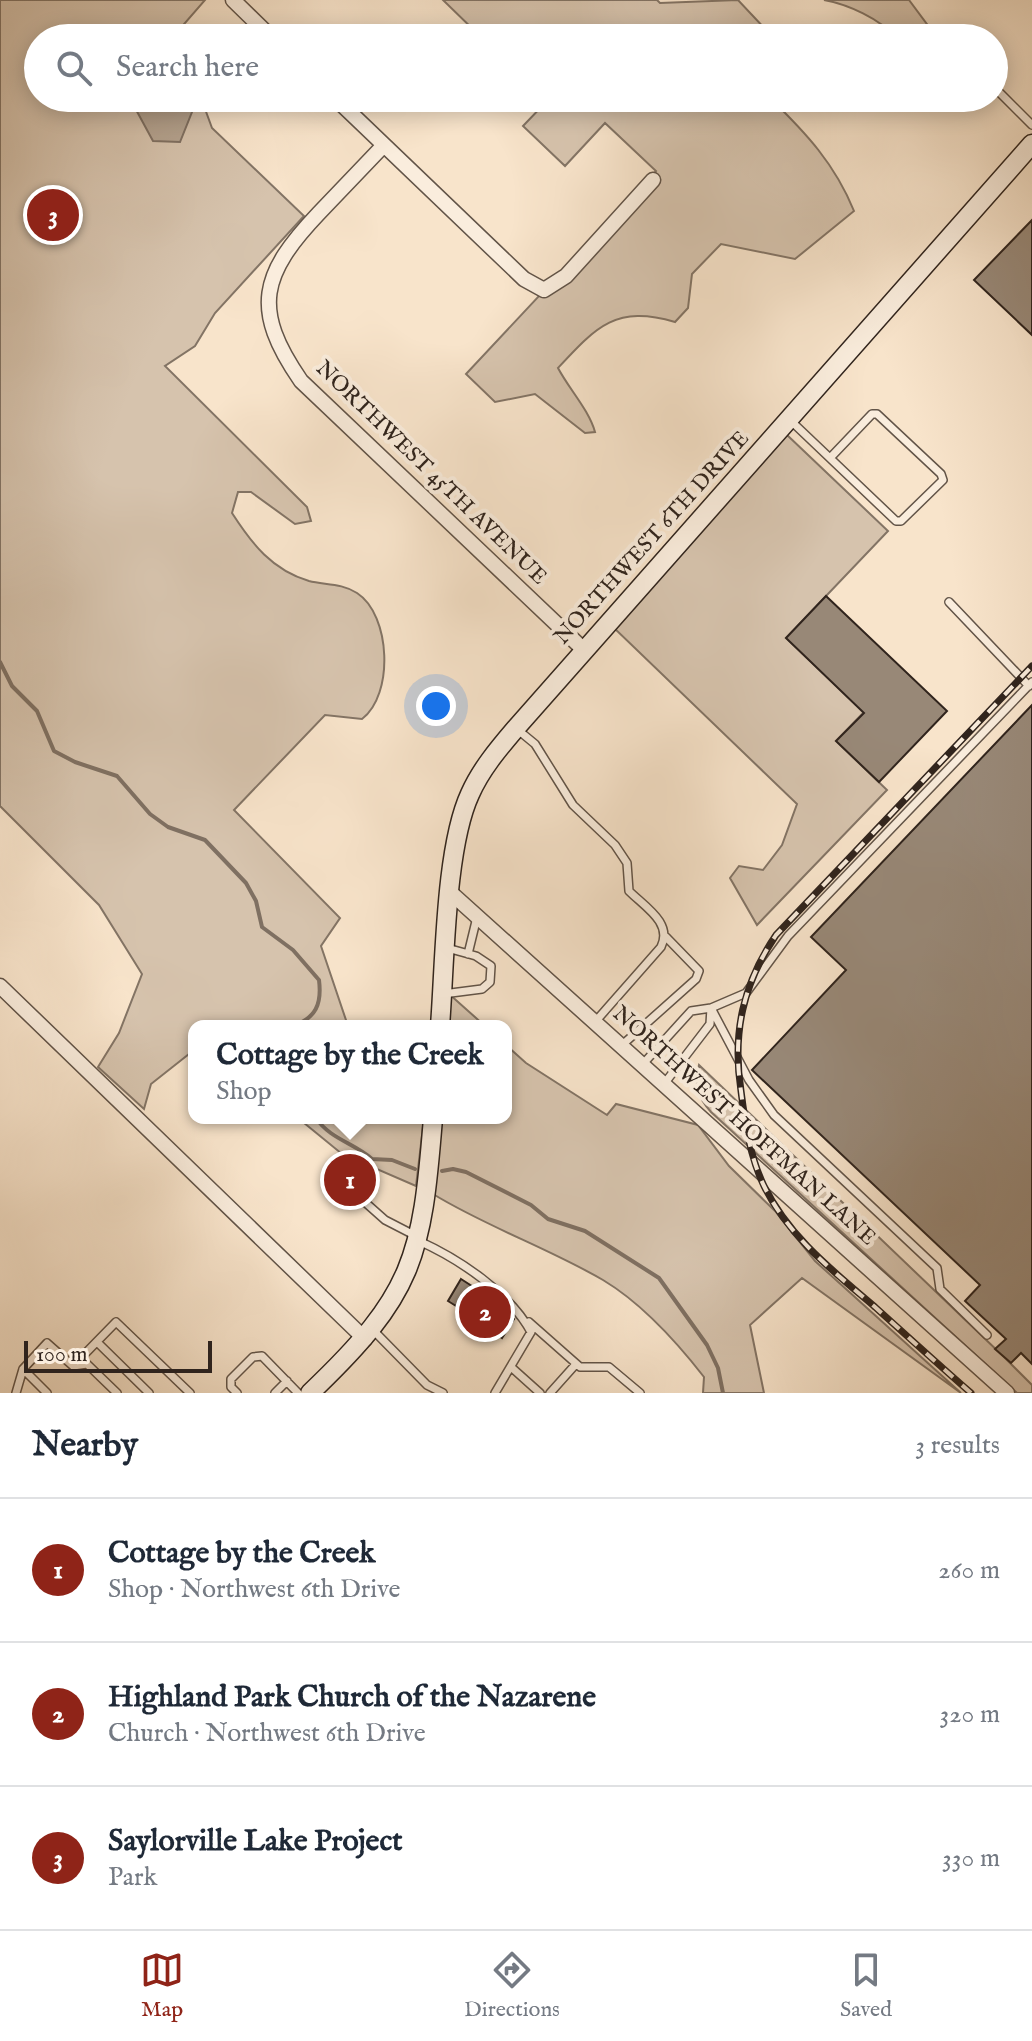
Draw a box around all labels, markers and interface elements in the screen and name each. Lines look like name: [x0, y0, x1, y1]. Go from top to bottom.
search box: [24, 24, 1008, 112]
icon: search: [52, 46, 96, 90]
text: Search here: [116, 49, 259, 87]
pin: 3: [27, 185, 79, 245]
street label: NORTHWEST 45TH AVENUE: [309, 355, 553, 591]
street label: NORTHWEST 6TH DRIVE: [548, 425, 756, 651]
your location: [416, 686, 456, 726]
street label: NORTHWEST HOFFMAN LANE: [606, 1000, 882, 1252]
popup: [188, 1020, 512, 1124]
text: Cottage by the Creek: [216, 1037, 484, 1075]
text: Shop: [216, 1075, 272, 1108]
pin: 1: [324, 1150, 376, 1210]
pin: 2: [459, 1282, 511, 1342]
scale bar: [24, 1337, 212, 1373]
text: 100 m: [36, 1341, 88, 1369]
text: Nearby: [32, 1424, 138, 1467]
text: 3 results: [915, 1429, 1000, 1462]
text: Cottage by the Creek: [108, 1535, 375, 1573]
text: 1: [53, 1554, 63, 1587]
text: 260 m: [938, 1554, 1000, 1587]
text: Shop · Northwest 6th Drive: [108, 1573, 400, 1606]
text: Highland Park Church of the Nazarene: [108, 1679, 596, 1717]
text: 2: [52, 1698, 64, 1731]
text: 320 m: [940, 1698, 1000, 1731]
text: Church · Northwest 6th Drive: [108, 1717, 426, 1750]
text: Saylorville Lake Project: [108, 1823, 403, 1861]
text: 3: [53, 1842, 63, 1875]
text: 330 m: [942, 1842, 1000, 1875]
text: Park: [108, 1861, 157, 1894]
tab: Map: [140, 1948, 184, 2024]
tab: Directions: [464, 1948, 560, 2024]
tab: Saved: [840, 1948, 892, 2024]

